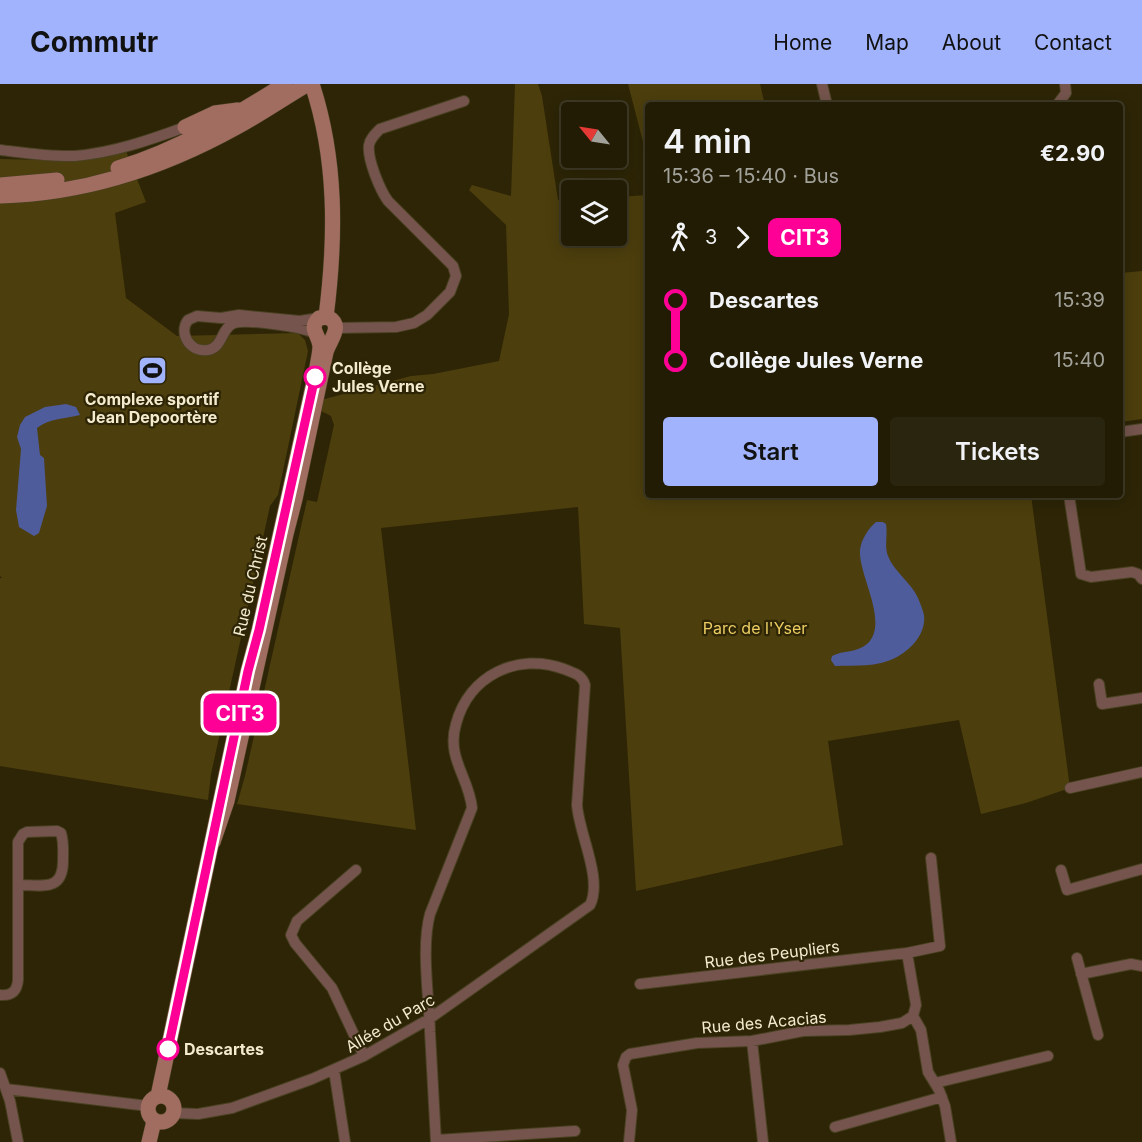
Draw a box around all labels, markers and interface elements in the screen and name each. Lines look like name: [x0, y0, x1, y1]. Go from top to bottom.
text: Commutr: [30, 25, 158, 59]
text: Home: [773, 30, 832, 55]
text: Map: [865, 30, 909, 55]
text: About: [942, 30, 1001, 55]
text: Contact: [1034, 30, 1112, 55]
north arrow: [561, 102, 627, 168]
map controls: [561, 102, 627, 246]
text: 4 min: [663, 121, 752, 161]
text: €2.90: [1040, 140, 1105, 166]
text: 15:36 – 15:40 · Bus: [663, 164, 839, 188]
button: layers: [561, 180, 627, 246]
icon: walk: [663, 221, 696, 254]
icon: forward: [726, 221, 759, 254]
text: 3: [705, 225, 717, 249]
text: CIT3: [780, 225, 829, 250]
text: Descartes: [709, 287, 819, 313]
text: 15:39: [1054, 288, 1105, 312]
text: Collège Jules Verne: [709, 347, 923, 373]
text: 15:40: [1053, 348, 1105, 372]
sports icon: Complexe sportif Jean Depoortère: [136, 355, 168, 387]
place label: Collège Jules Verne: [332, 358, 425, 396]
marker: Collège Jules Verne: [304, 366, 326, 388]
place label: Complexe sportif Jean Depoortère: [85, 389, 220, 427]
button: Start: [663, 417, 878, 486]
button: Tickets: [890, 417, 1105, 486]
street label: Rue du Christ: [229, 534, 271, 638]
park label: Parc de l'Yser: [703, 618, 807, 638]
line badge: CIT3: [198, 694, 282, 732]
text: CIT3: [215, 701, 265, 726]
street label: Rue des Peupliers: [703, 936, 841, 972]
street label: Allée du Parc: [342, 989, 438, 1057]
street label: Rue des Acacias: [701, 1007, 827, 1037]
marker: Descartes: [157, 1038, 179, 1060]
place label: Descartes: [184, 1039, 264, 1059]

